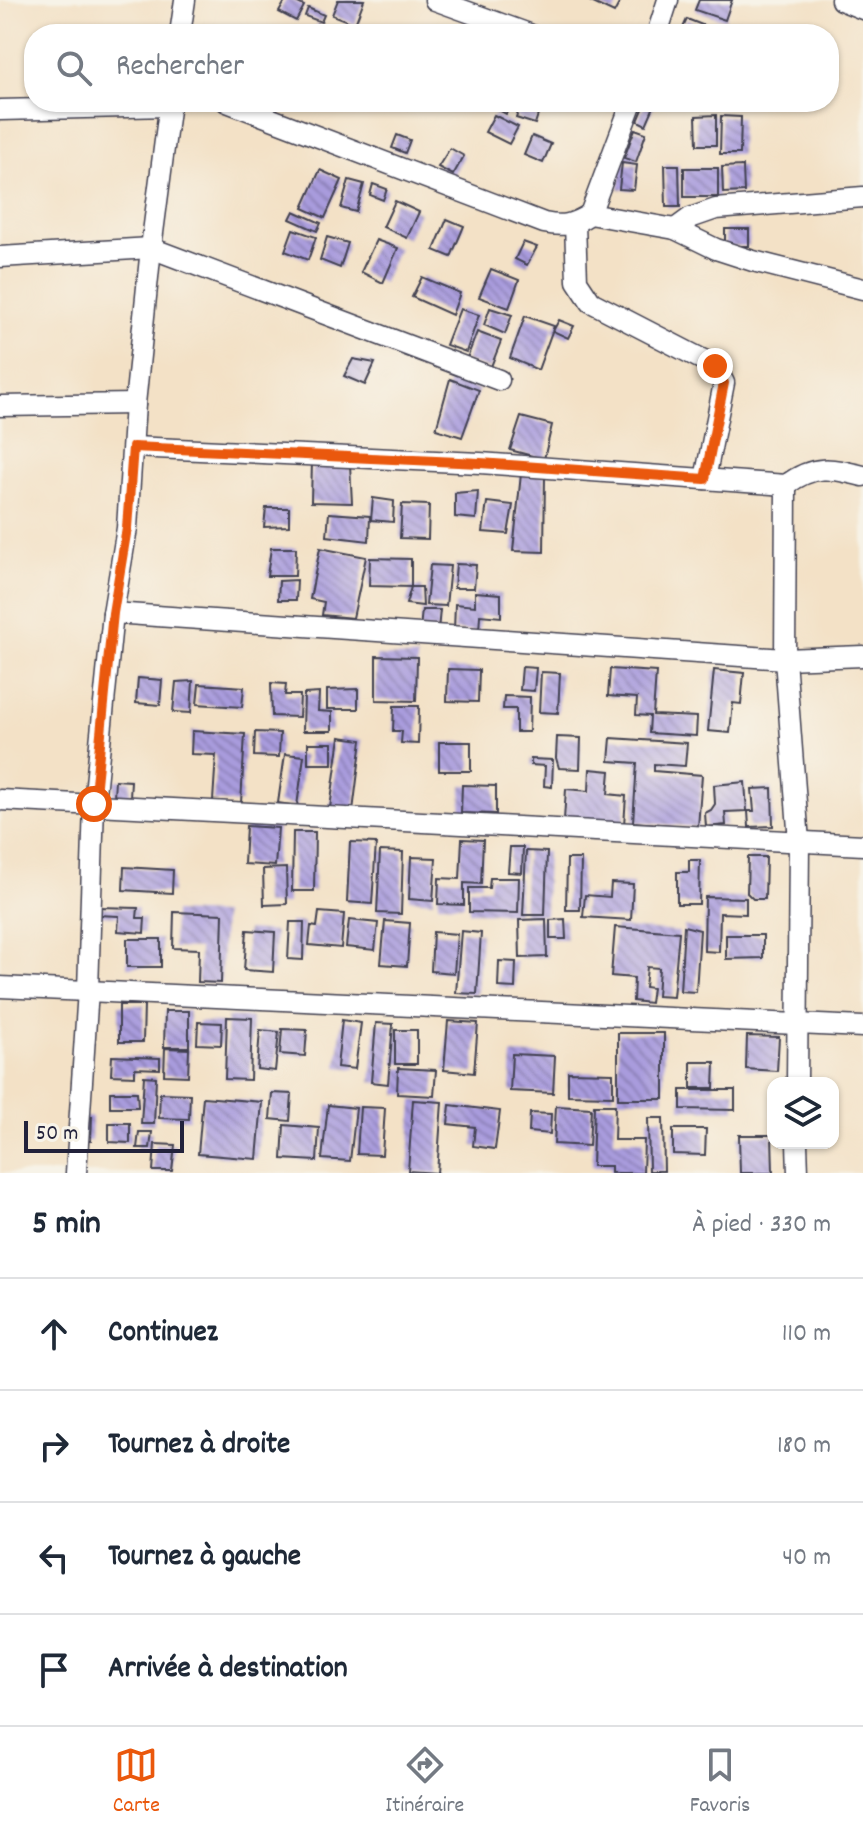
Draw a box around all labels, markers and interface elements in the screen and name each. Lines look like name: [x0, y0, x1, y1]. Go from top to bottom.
search box: [24, 24, 839, 112]
icon: search: [52, 46, 96, 90]
text: Rechercher: [116, 47, 244, 90]
route end: [697, 348, 733, 384]
route start: [76, 786, 112, 822]
map controls: [767, 1077, 839, 1149]
button: layers: [767, 1077, 839, 1149]
scale bar: [24, 1117, 184, 1153]
text: 50 m: [36, 1119, 78, 1150]
text: 5 min: [32, 1201, 101, 1250]
text: À pied · 330 m: [692, 1207, 831, 1244]
icon: ahead: [32, 1312, 76, 1356]
text: Continuez: [108, 1313, 218, 1356]
text: 110 m: [782, 1316, 831, 1353]
icon: right: [32, 1424, 76, 1468]
text: Tournez à droite: [108, 1425, 290, 1468]
text: 180 m: [777, 1428, 831, 1465]
icon: left: [32, 1536, 76, 1580]
text: Tournez à gauche: [108, 1537, 301, 1580]
text: 40 m: [782, 1540, 831, 1577]
icon: arrive: [32, 1648, 76, 1692]
text: Arrivée à destination: [108, 1649, 348, 1692]
tab: Carte: [113, 1743, 160, 1822]
tab: Itinéraire: [385, 1743, 464, 1822]
tab: Favoris: [690, 1743, 750, 1822]

